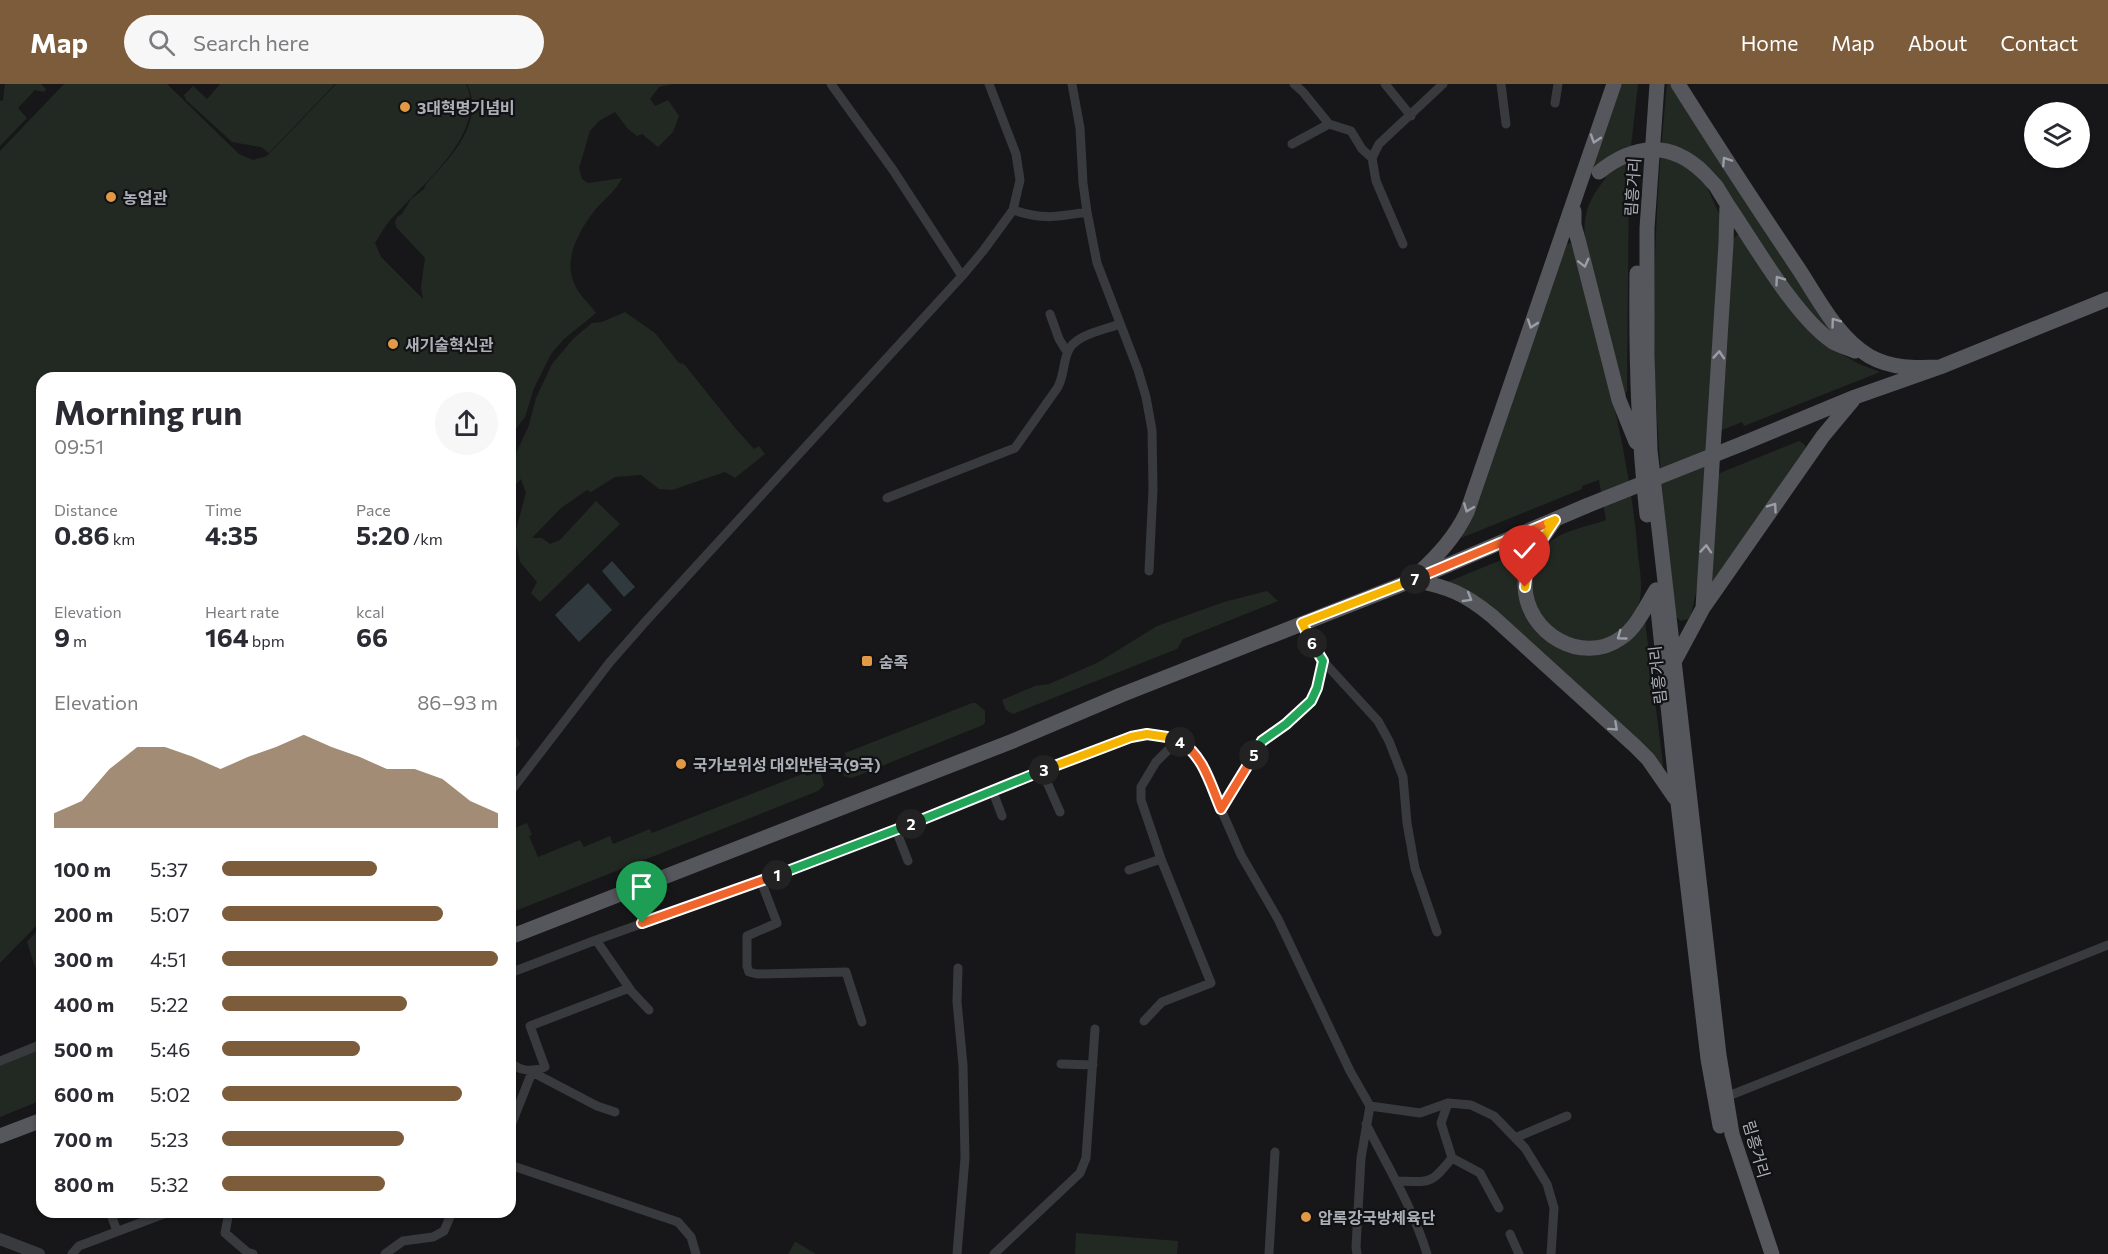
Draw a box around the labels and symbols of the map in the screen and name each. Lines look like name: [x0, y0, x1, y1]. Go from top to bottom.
place label: 3대혁명기념비: [417, 98, 515, 117]
marker: 3대혁명기념비: [398, 100, 412, 114]
one-way arrow: [1590, 134, 1603, 144]
one-way arrow: [1722, 156, 1733, 167]
street label: 림흥거리: [1620, 157, 1644, 217]
place label: 농업관: [123, 188, 167, 207]
marker: 농업관: [104, 190, 118, 204]
one-way arrow: [1576, 257, 1589, 267]
one-way arrow: [1775, 276, 1786, 287]
one-way arrow: [1527, 318, 1540, 329]
one-way arrow: [1831, 318, 1842, 329]
place label: 새기술혁신관: [405, 335, 494, 354]
marker: 새기술혁신관: [386, 337, 400, 351]
one-way arrow: [1712, 350, 1725, 359]
one-way arrow: [1463, 502, 1475, 513]
one-way arrow: [1766, 503, 1777, 514]
pin: [1499, 525, 1550, 587]
one-way arrow: [1700, 545, 1713, 554]
pin: 7: [1400, 564, 1430, 594]
one-way arrow: [1462, 591, 1472, 603]
pin: 6: [1297, 628, 1327, 658]
one-way arrow: [1617, 629, 1628, 640]
street label: 림흥거리: [1644, 645, 1670, 705]
place label: 숨족: [879, 652, 908, 671]
marker: 숨족: [860, 654, 874, 668]
one-way arrow: [1608, 720, 1618, 731]
pin: 4: [1165, 727, 1195, 757]
pin: 5: [1239, 740, 1269, 770]
place label: 국가보위성 대외반탐국(9국): [693, 755, 881, 774]
pin: 3: [1029, 755, 1059, 785]
marker: 국가보위성 대외반탐국(9국): [674, 757, 688, 771]
pin: 2: [896, 809, 926, 839]
pin: 1: [762, 860, 792, 890]
pin: [616, 861, 667, 923]
street label: 림흥거리: [1740, 1118, 1774, 1180]
place label: 압록강국방체육단: [1318, 1208, 1436, 1227]
marker: 압록강국방체육단: [1299, 1210, 1313, 1224]

